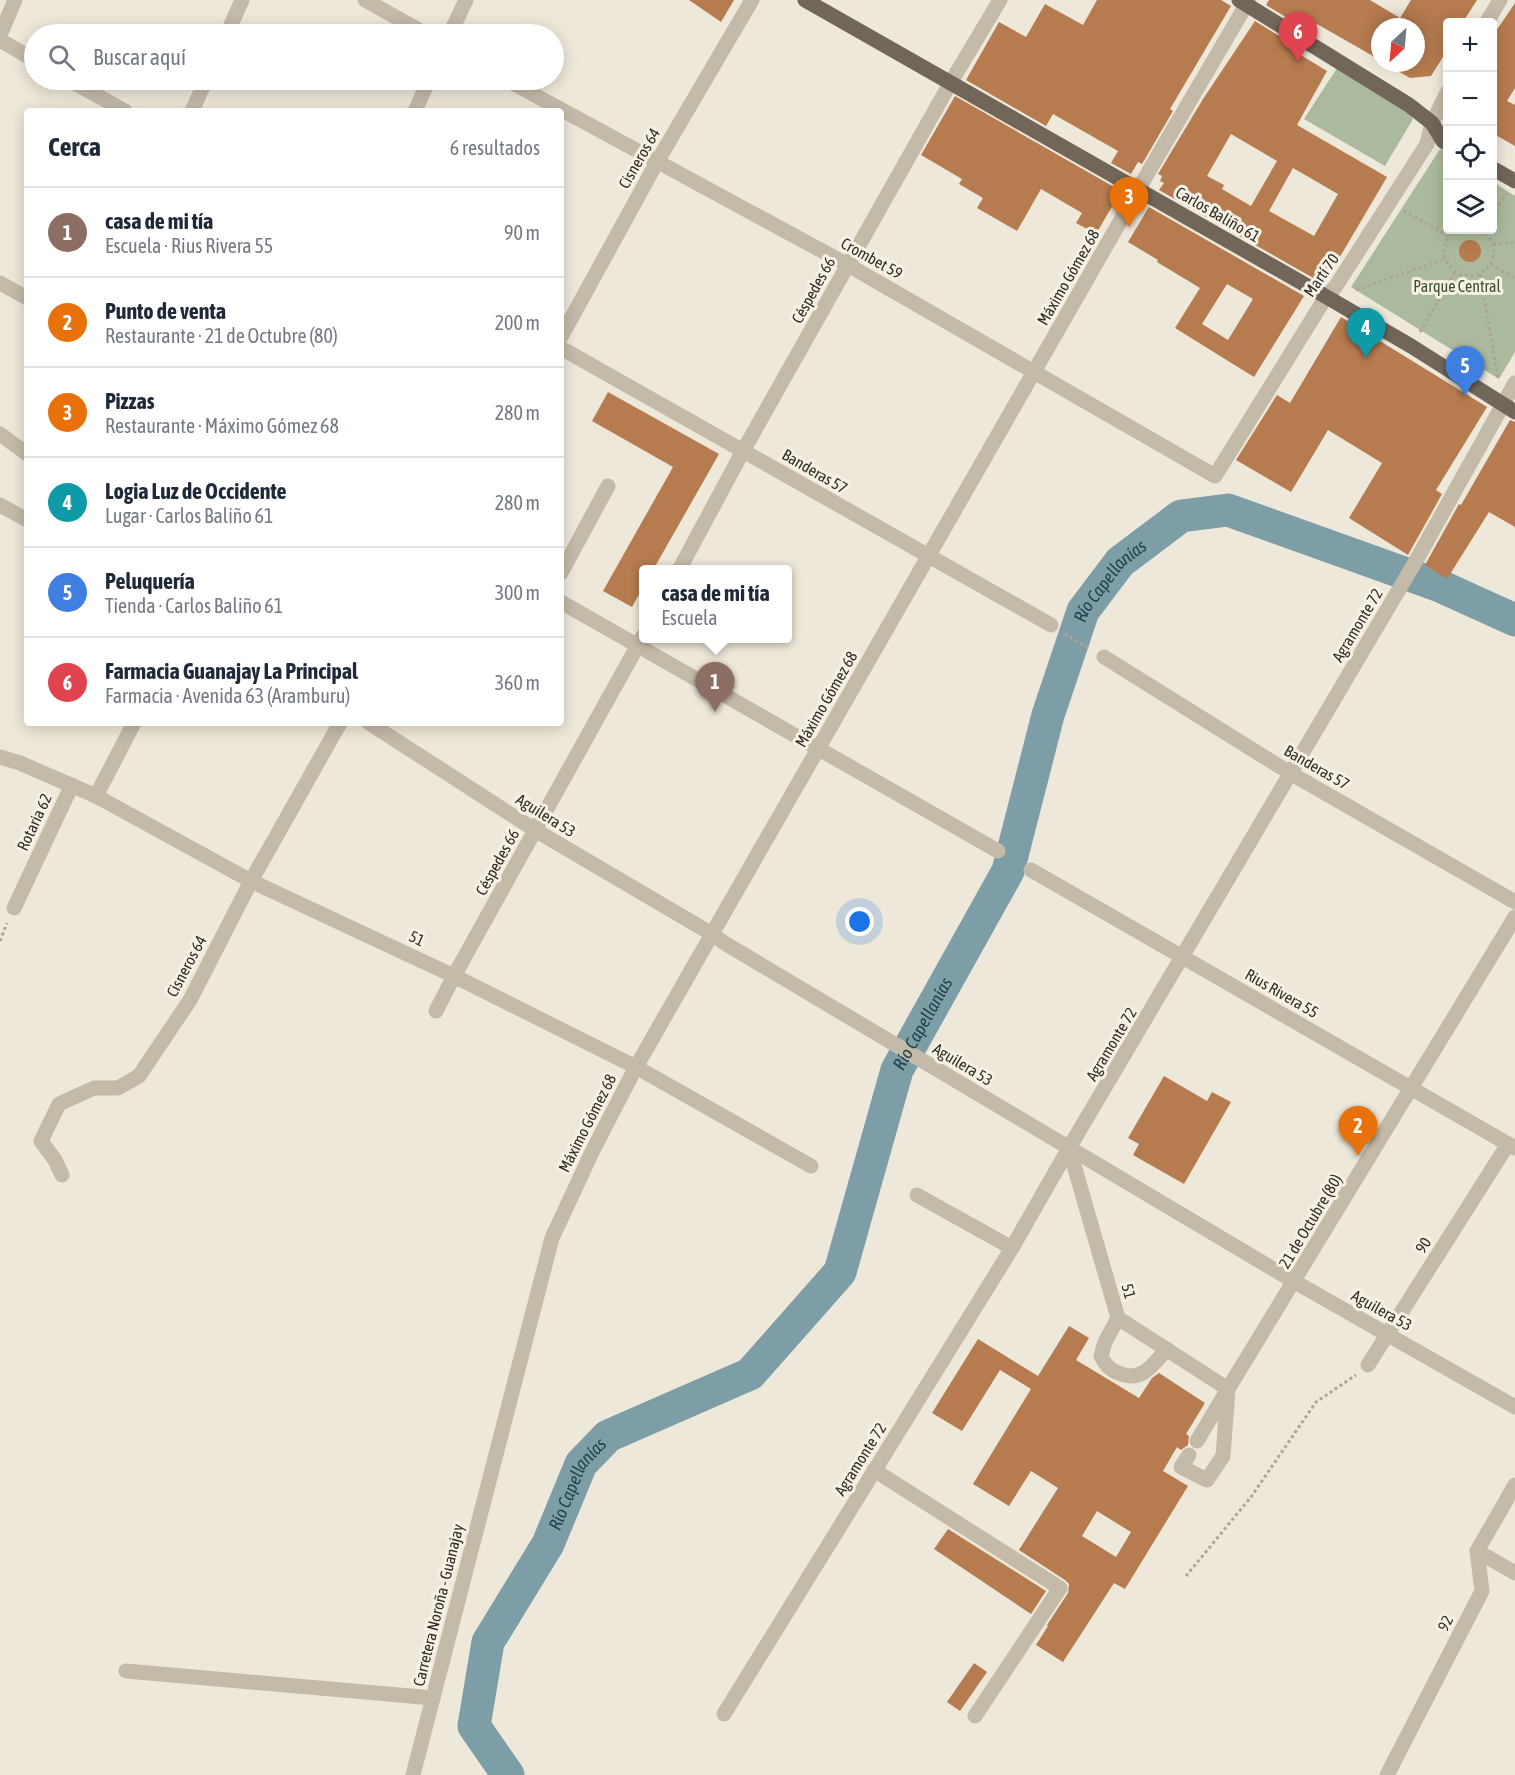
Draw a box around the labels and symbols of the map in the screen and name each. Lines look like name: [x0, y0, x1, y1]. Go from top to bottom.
pin: 6: [1278, 13, 1318, 62]
north arrow: [1371, 18, 1425, 72]
street label: Cisneros 64: [615, 125, 663, 191]
pin: 3: [1110, 178, 1148, 227]
street label: Carlos Baliño 61: [1173, 183, 1263, 245]
street label: Máximo Gómez 68: [1033, 226, 1103, 328]
street label: Crombet 59: [838, 234, 906, 282]
street label: Martí 70: [1300, 250, 1342, 300]
street label: Céspedes 66: [788, 254, 839, 327]
park label: Parque Central: [1413, 277, 1501, 296]
pin: 4: [1346, 308, 1386, 358]
pin: 5: [1446, 346, 1484, 396]
street label: Banderas 57: [779, 445, 851, 497]
water label: Río Capellanías: [1069, 535, 1150, 625]
street label: Agramonte 72: [1328, 585, 1387, 665]
street label: Máximo Gómez 68: [791, 648, 861, 750]
pin: 1: [696, 662, 734, 712]
street label: Banderas 57: [1281, 741, 1353, 793]
street label: Aguilera 53: [512, 790, 579, 841]
street label: Rotaria 62: [13, 791, 55, 853]
street label: Céspedes 66: [472, 826, 523, 899]
your location: [845, 907, 874, 936]
street label: 51: [406, 927, 428, 949]
street label: Cisneros 64: [162, 932, 210, 1000]
street label: Rius Rivera 55: [1242, 965, 1322, 1021]
water label: Río Capellanías: [888, 974, 957, 1073]
street label: Agramonte 72: [1082, 1004, 1141, 1084]
street label: Aguilera 53: [929, 1039, 996, 1090]
street label: Máximo Gómez 68: [555, 1071, 619, 1175]
pin: 2: [1338, 1106, 1378, 1156]
street label: 21 de Octubre (80): [1275, 1171, 1346, 1272]
street label: 90: [1411, 1234, 1435, 1256]
street label: 51: [1118, 1281, 1140, 1301]
street label: Aguilera 53: [1348, 1286, 1415, 1335]
street label: Agramonte 72: [831, 1419, 890, 1499]
water label: Río Capellanías: [544, 1433, 610, 1533]
street label: Carretera Noroña - Guanajay: [409, 1522, 468, 1688]
street label: 92: [1434, 1612, 1456, 1634]

